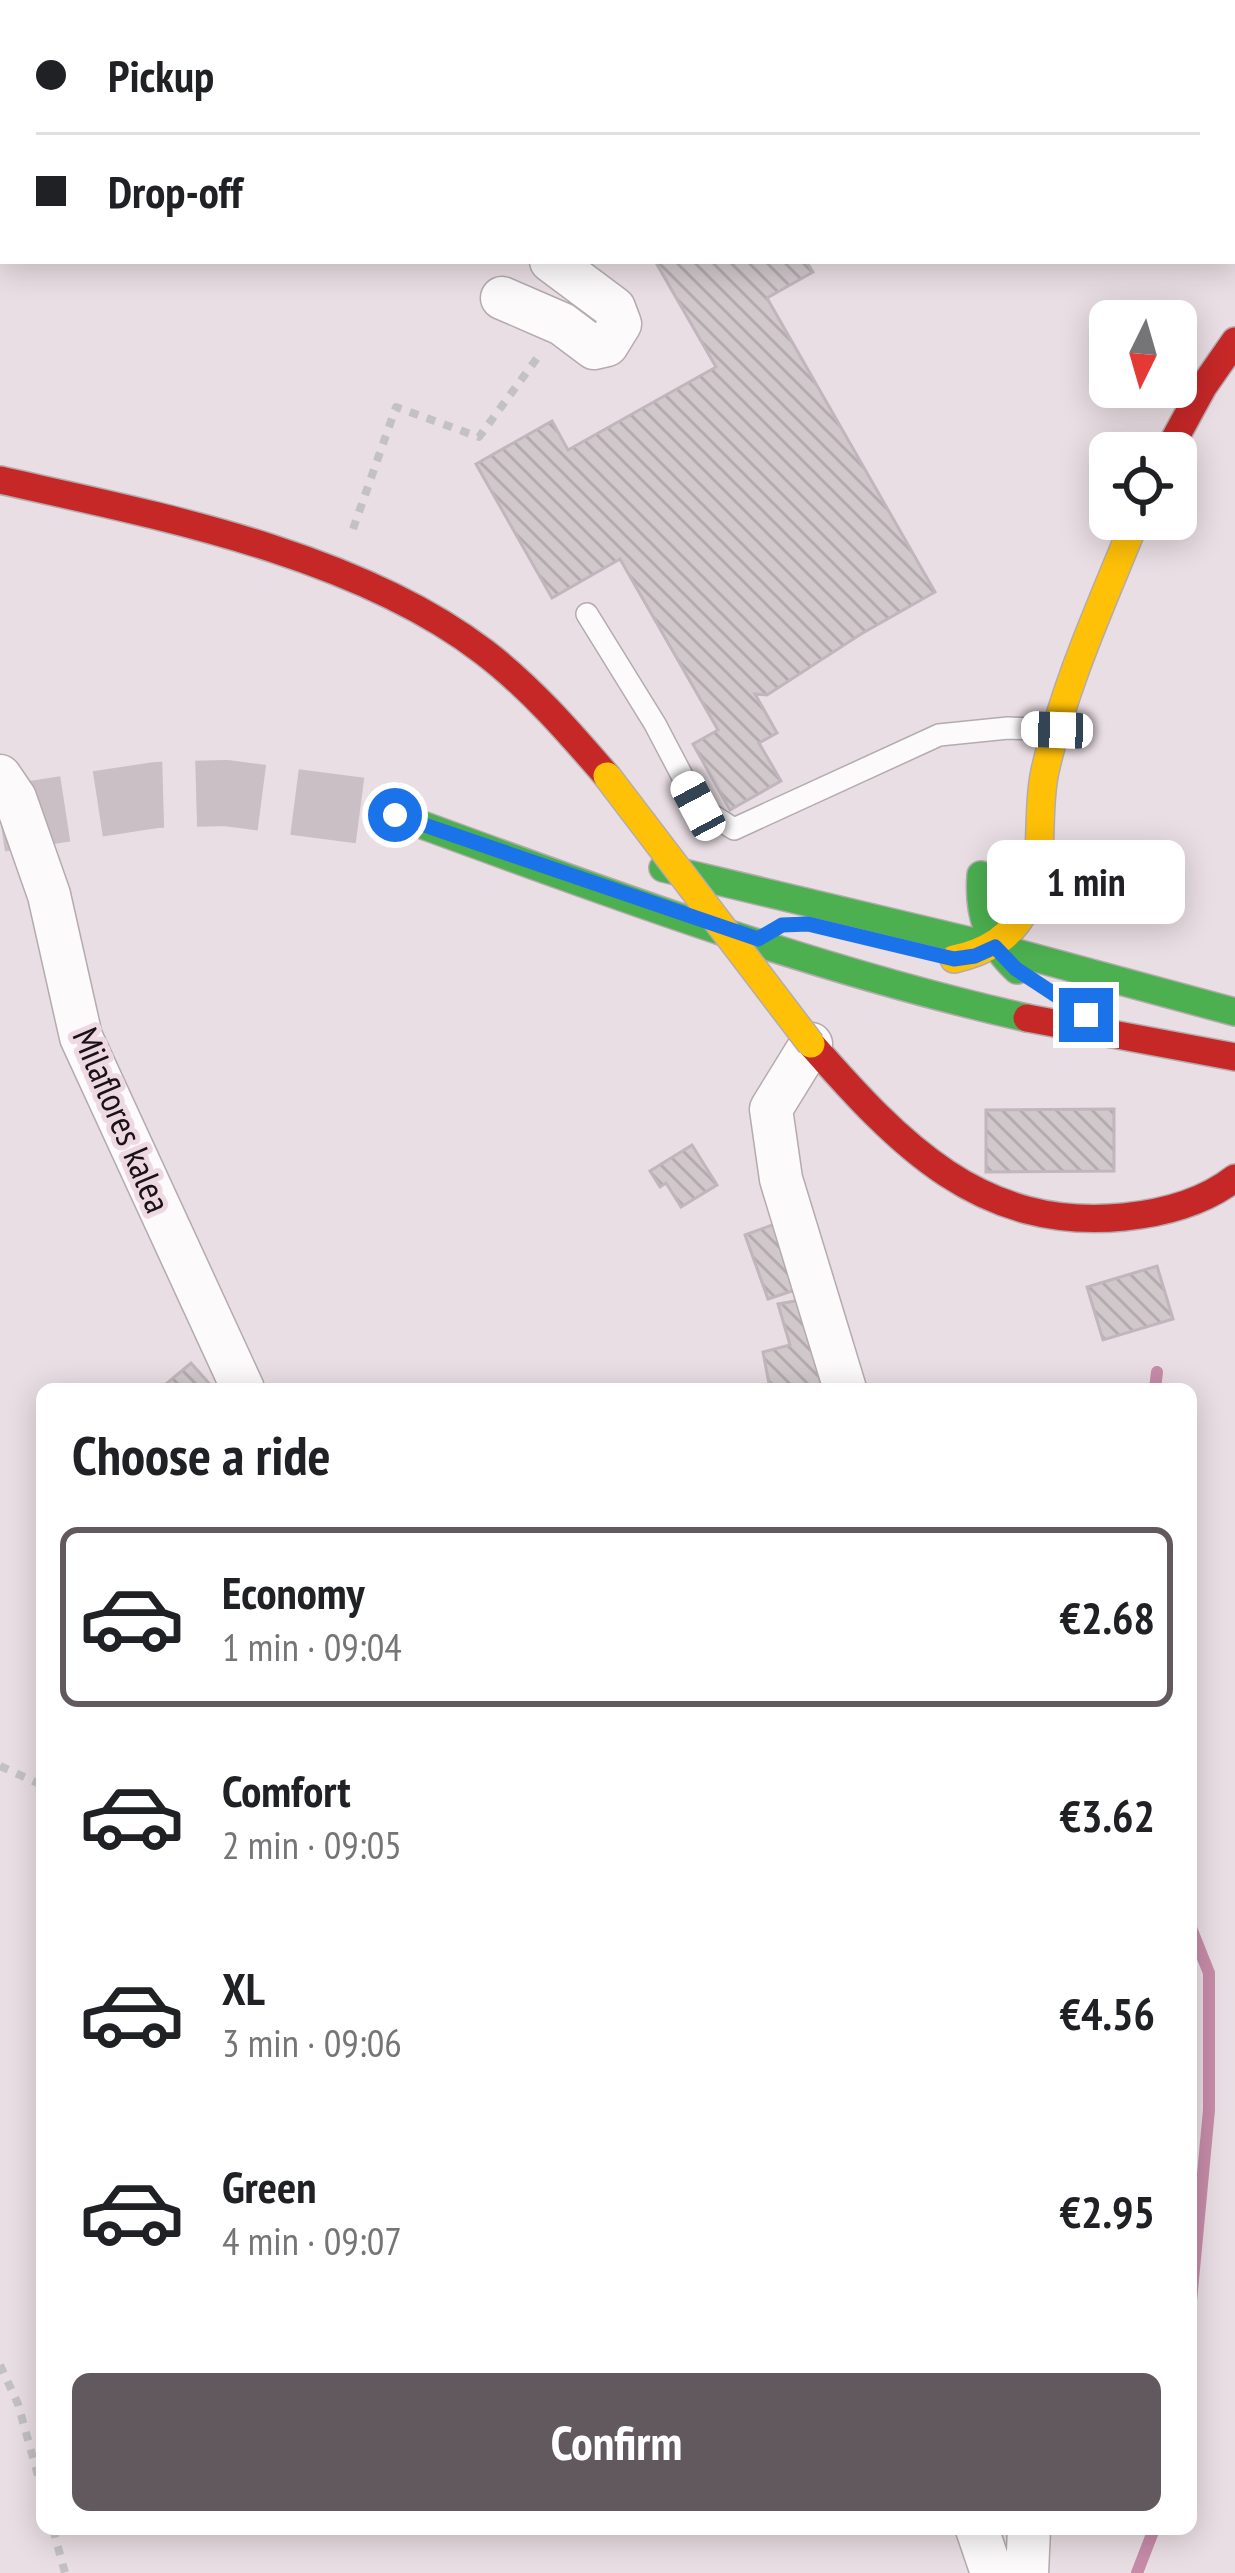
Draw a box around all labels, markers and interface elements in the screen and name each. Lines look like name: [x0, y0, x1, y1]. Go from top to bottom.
text: Pickup: [108, 46, 214, 104]
text: Drop-off: [108, 162, 242, 220]
north arrow: [1089, 300, 1197, 408]
map controls: [1089, 300, 1197, 540]
button: locate: [1089, 432, 1197, 540]
car: [1020, 711, 1094, 749]
car: [665, 766, 731, 846]
route start: [368, 788, 422, 842]
callout: 1 min: [987, 841, 1185, 925]
text: 1 min: [1047, 856, 1125, 907]
route end: [1059, 988, 1113, 1042]
street label: Milaflores kalea: [62, 1020, 182, 1219]
text: Choose a ride: [72, 1420, 331, 1490]
icon: car: [78, 1563, 186, 1671]
text: Economy: [222, 1563, 365, 1621]
text: €2.68: [1059, 1588, 1155, 1646]
text: 1 min · 09:04: [222, 1621, 402, 1672]
icon: car: [78, 1761, 186, 1869]
text: Comfort: [222, 1761, 351, 1819]
text: €3.62: [1059, 1786, 1155, 1844]
text: 2 min · 09:05: [222, 1819, 402, 1870]
icon: car: [78, 1959, 186, 2067]
text: XL: [222, 1959, 265, 2017]
text: €4.56: [1059, 1984, 1155, 2042]
text: 3 min · 09:06: [222, 2017, 402, 2068]
icon: car: [78, 2157, 186, 2265]
text: Green: [222, 2157, 317, 2215]
text: €2.95: [1059, 2182, 1155, 2240]
text: 4 min · 09:07: [222, 2215, 402, 2266]
button: Confirm: [72, 2373, 1161, 2511]

